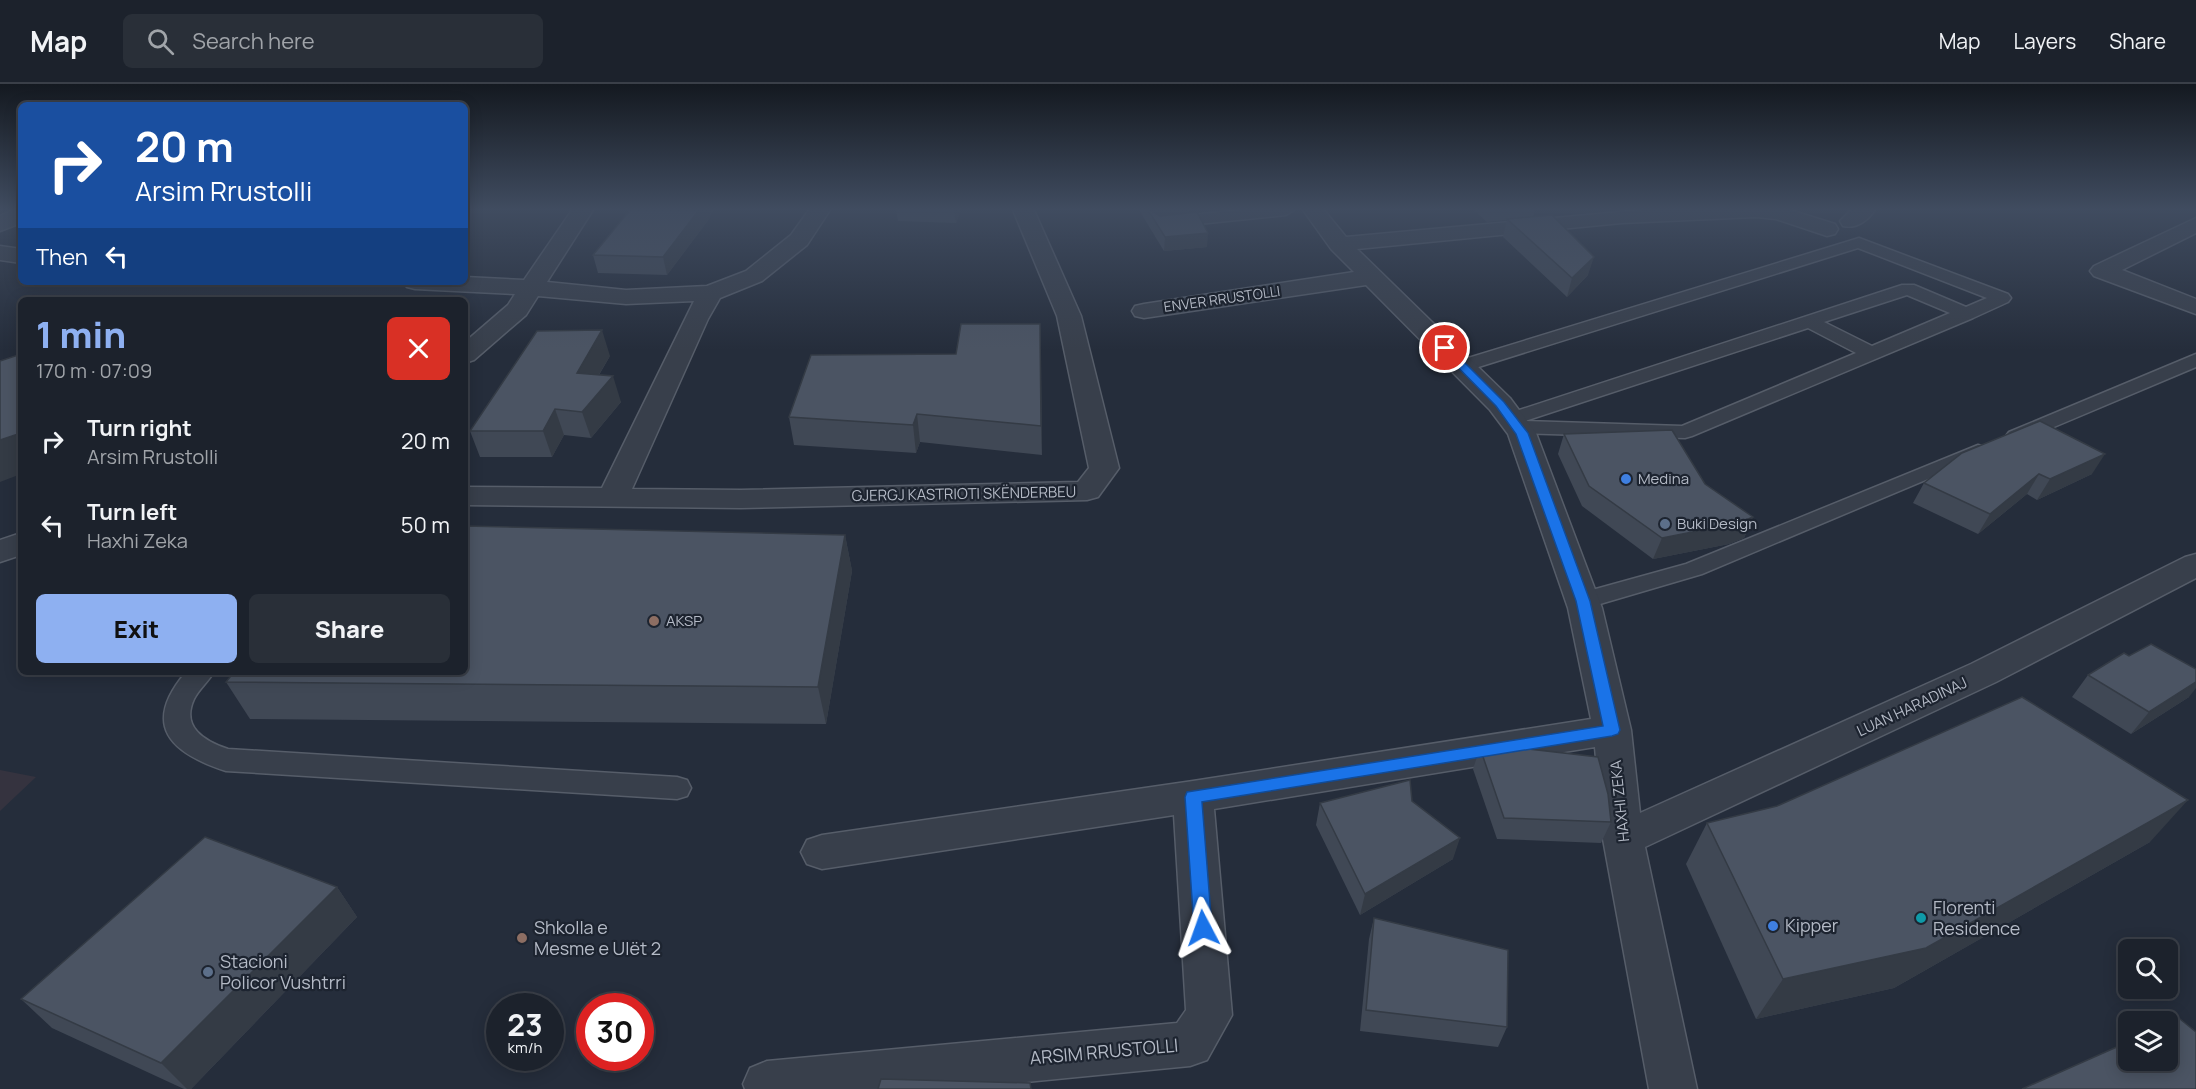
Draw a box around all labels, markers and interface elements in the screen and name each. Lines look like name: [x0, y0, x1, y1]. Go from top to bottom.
search box: [123, 14, 543, 68]
text: Map: [30, 22, 87, 60]
icon: search: [144, 25, 177, 58]
text: Search here: [192, 26, 315, 56]
text: Map: [1939, 27, 1980, 55]
text: Layers: [2013, 27, 2076, 55]
text: Share: [2109, 27, 2166, 55]
text: 20 m: [135, 117, 234, 175]
icon: right: [36, 126, 114, 204]
text: Arsim Rrustolli: [135, 172, 312, 209]
icon: left: [100, 240, 133, 273]
text: Then: [36, 242, 88, 272]
street label: ENVER RRUSTOLLI: [1162, 281, 1281, 316]
text: 1 min: [36, 310, 126, 359]
button: close: [387, 317, 450, 380]
pin: [1419, 322, 1470, 373]
icon: arrive: [1428, 331, 1461, 364]
text: 170 m · 07:09: [36, 357, 152, 384]
text: Turn right: [87, 413, 192, 443]
icon: right: [36, 425, 69, 458]
text: 20 m: [401, 426, 450, 456]
text: Arsim Rrustolli: [87, 443, 218, 470]
place label: Medina: [1638, 468, 1689, 489]
marker: Medina: [1619, 472, 1633, 486]
street label: GJERGJ KASTRIOTI SKËNDERBEU: [851, 481, 1076, 506]
text: Turn left: [87, 497, 177, 527]
icon: left: [36, 509, 69, 542]
text: 50 m: [401, 510, 450, 540]
place label: Buki Design: [1677, 513, 1757, 534]
marker: Buki Design: [1658, 517, 1672, 531]
text: Haxhi Zeka: [87, 527, 188, 554]
button: Exit: [36, 594, 237, 663]
button: Share: [249, 594, 450, 663]
place label: AKSP: [666, 610, 702, 631]
marker: AKSP: [647, 614, 661, 628]
street label: LUAN HARADINAJ: [1853, 672, 1970, 741]
street label: HAXHI ZEKA: [1605, 759, 1634, 843]
place label: Florenti Residence: [1933, 895, 2020, 940]
position arrow: [1171, 896, 1235, 960]
marker: Florenti Residence: [1914, 911, 1928, 925]
place label: Kipper: [1785, 913, 1839, 937]
place label: Shkolla e Mesme e Ulët 2: [534, 915, 661, 960]
marker: Kipper: [1766, 919, 1780, 933]
marker: Shkolla e Mesme e Ulët 2: [515, 931, 529, 945]
map controls: [2118, 939, 2178, 1071]
button: search: [2118, 939, 2178, 999]
place label: Stacioni Policor Vushtrri: [220, 949, 346, 994]
marker: Stacioni Policor Vushtrri: [201, 965, 215, 979]
speed limit sign: 30: [576, 993, 654, 1071]
text: 23: [507, 1004, 543, 1045]
button: layers: [2118, 1011, 2178, 1071]
street label: ARSIM RRUSTOLLI: [1029, 1033, 1179, 1069]
text: km/h: [508, 1037, 542, 1058]

